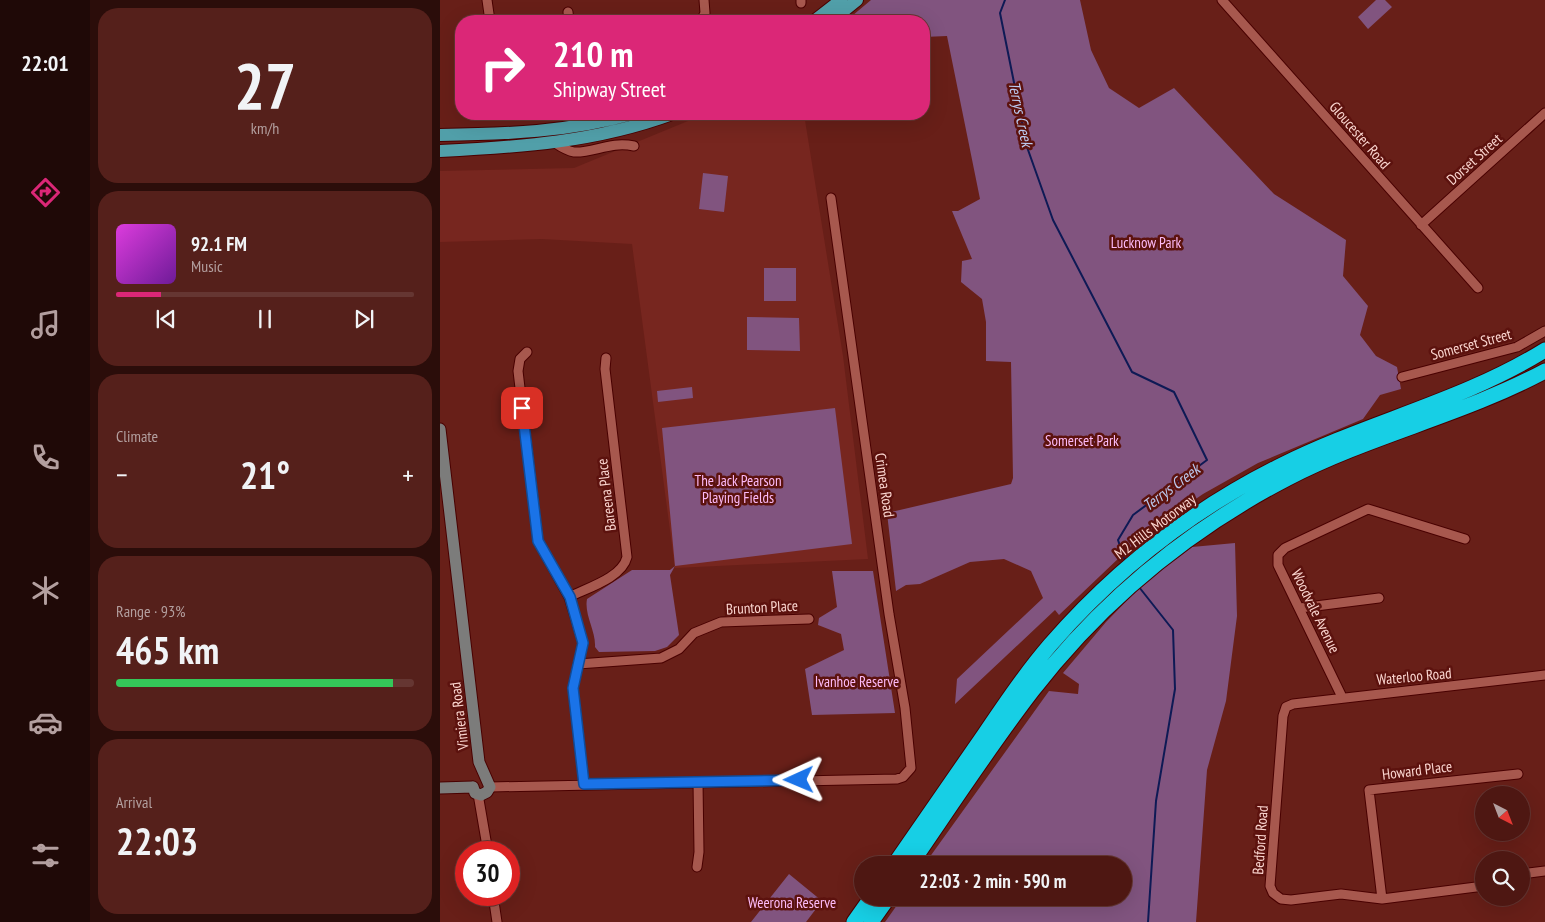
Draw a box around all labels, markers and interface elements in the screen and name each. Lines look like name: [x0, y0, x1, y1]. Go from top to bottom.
text: 210 m: [553, 31, 634, 77]
icon: right: [470, 35, 535, 100]
text: 27: [234, 43, 296, 127]
text: 22:01: [21, 49, 69, 77]
text: Shipway Street: [553, 75, 666, 103]
water label: Terrys Creek: [1004, 79, 1038, 150]
street label: Gloucester Road: [1326, 97, 1394, 173]
text: km/h: [251, 118, 279, 138]
street label: Dorset Street: [1442, 129, 1506, 189]
icon: directions: [28, 175, 63, 210]
text: 92.1 FM: [191, 232, 247, 256]
park label: Lucknow Park: [1111, 233, 1182, 252]
text: Music: [191, 256, 223, 276]
icon: previous: [152, 305, 180, 333]
icon: pause: [251, 305, 279, 333]
icon: next: [350, 305, 378, 333]
icon: music: [28, 307, 63, 342]
street label: Somerset Street: [1429, 324, 1513, 364]
pin: [501, 387, 543, 429]
icon: arrive: [508, 394, 536, 422]
text: Climate: [116, 426, 158, 446]
park label: Somerset Park: [1045, 431, 1119, 450]
icon: phone: [28, 440, 63, 475]
text: 21°: [240, 450, 290, 499]
street label: Crimea Road: [871, 452, 899, 518]
text: −: [116, 456, 128, 493]
text: +: [402, 456, 414, 493]
street label: Bareena Place: [592, 458, 620, 532]
water label: Terrys Creek: [1138, 458, 1205, 515]
park label: The Jack Pearson Playing Fields: [694, 471, 782, 507]
street label: M2 Hills Motorway: [1110, 489, 1200, 563]
street label: Woodvale Avenue: [1287, 566, 1345, 656]
icon: climate: [28, 573, 63, 608]
street label: Brunton Place: [726, 596, 798, 618]
text: Range · 93%: [116, 601, 185, 621]
text: 465 km: [116, 625, 219, 674]
street label: Waterloo Road: [1376, 663, 1452, 689]
park label: Ivanhoe Reserve: [815, 672, 899, 691]
street label: Vimiera Road: [445, 681, 473, 752]
icon: car: [28, 705, 63, 740]
position arrow: [772, 753, 824, 805]
street label: Howard Place: [1381, 756, 1453, 784]
north arrow: [1475, 786, 1530, 841]
map controls: [1475, 786, 1530, 906]
text: Arrival: [116, 792, 152, 812]
street label: Bedford Road: [1248, 805, 1272, 875]
text: 22:03: [116, 816, 198, 865]
icon: filters: [28, 838, 63, 873]
speed limit sign: 30: [455, 841, 520, 906]
button: search: [1475, 851, 1530, 906]
text: 22:03 · 2 min · 590 m: [920, 869, 1066, 893]
park label: Weerona Reserve: [748, 893, 836, 912]

